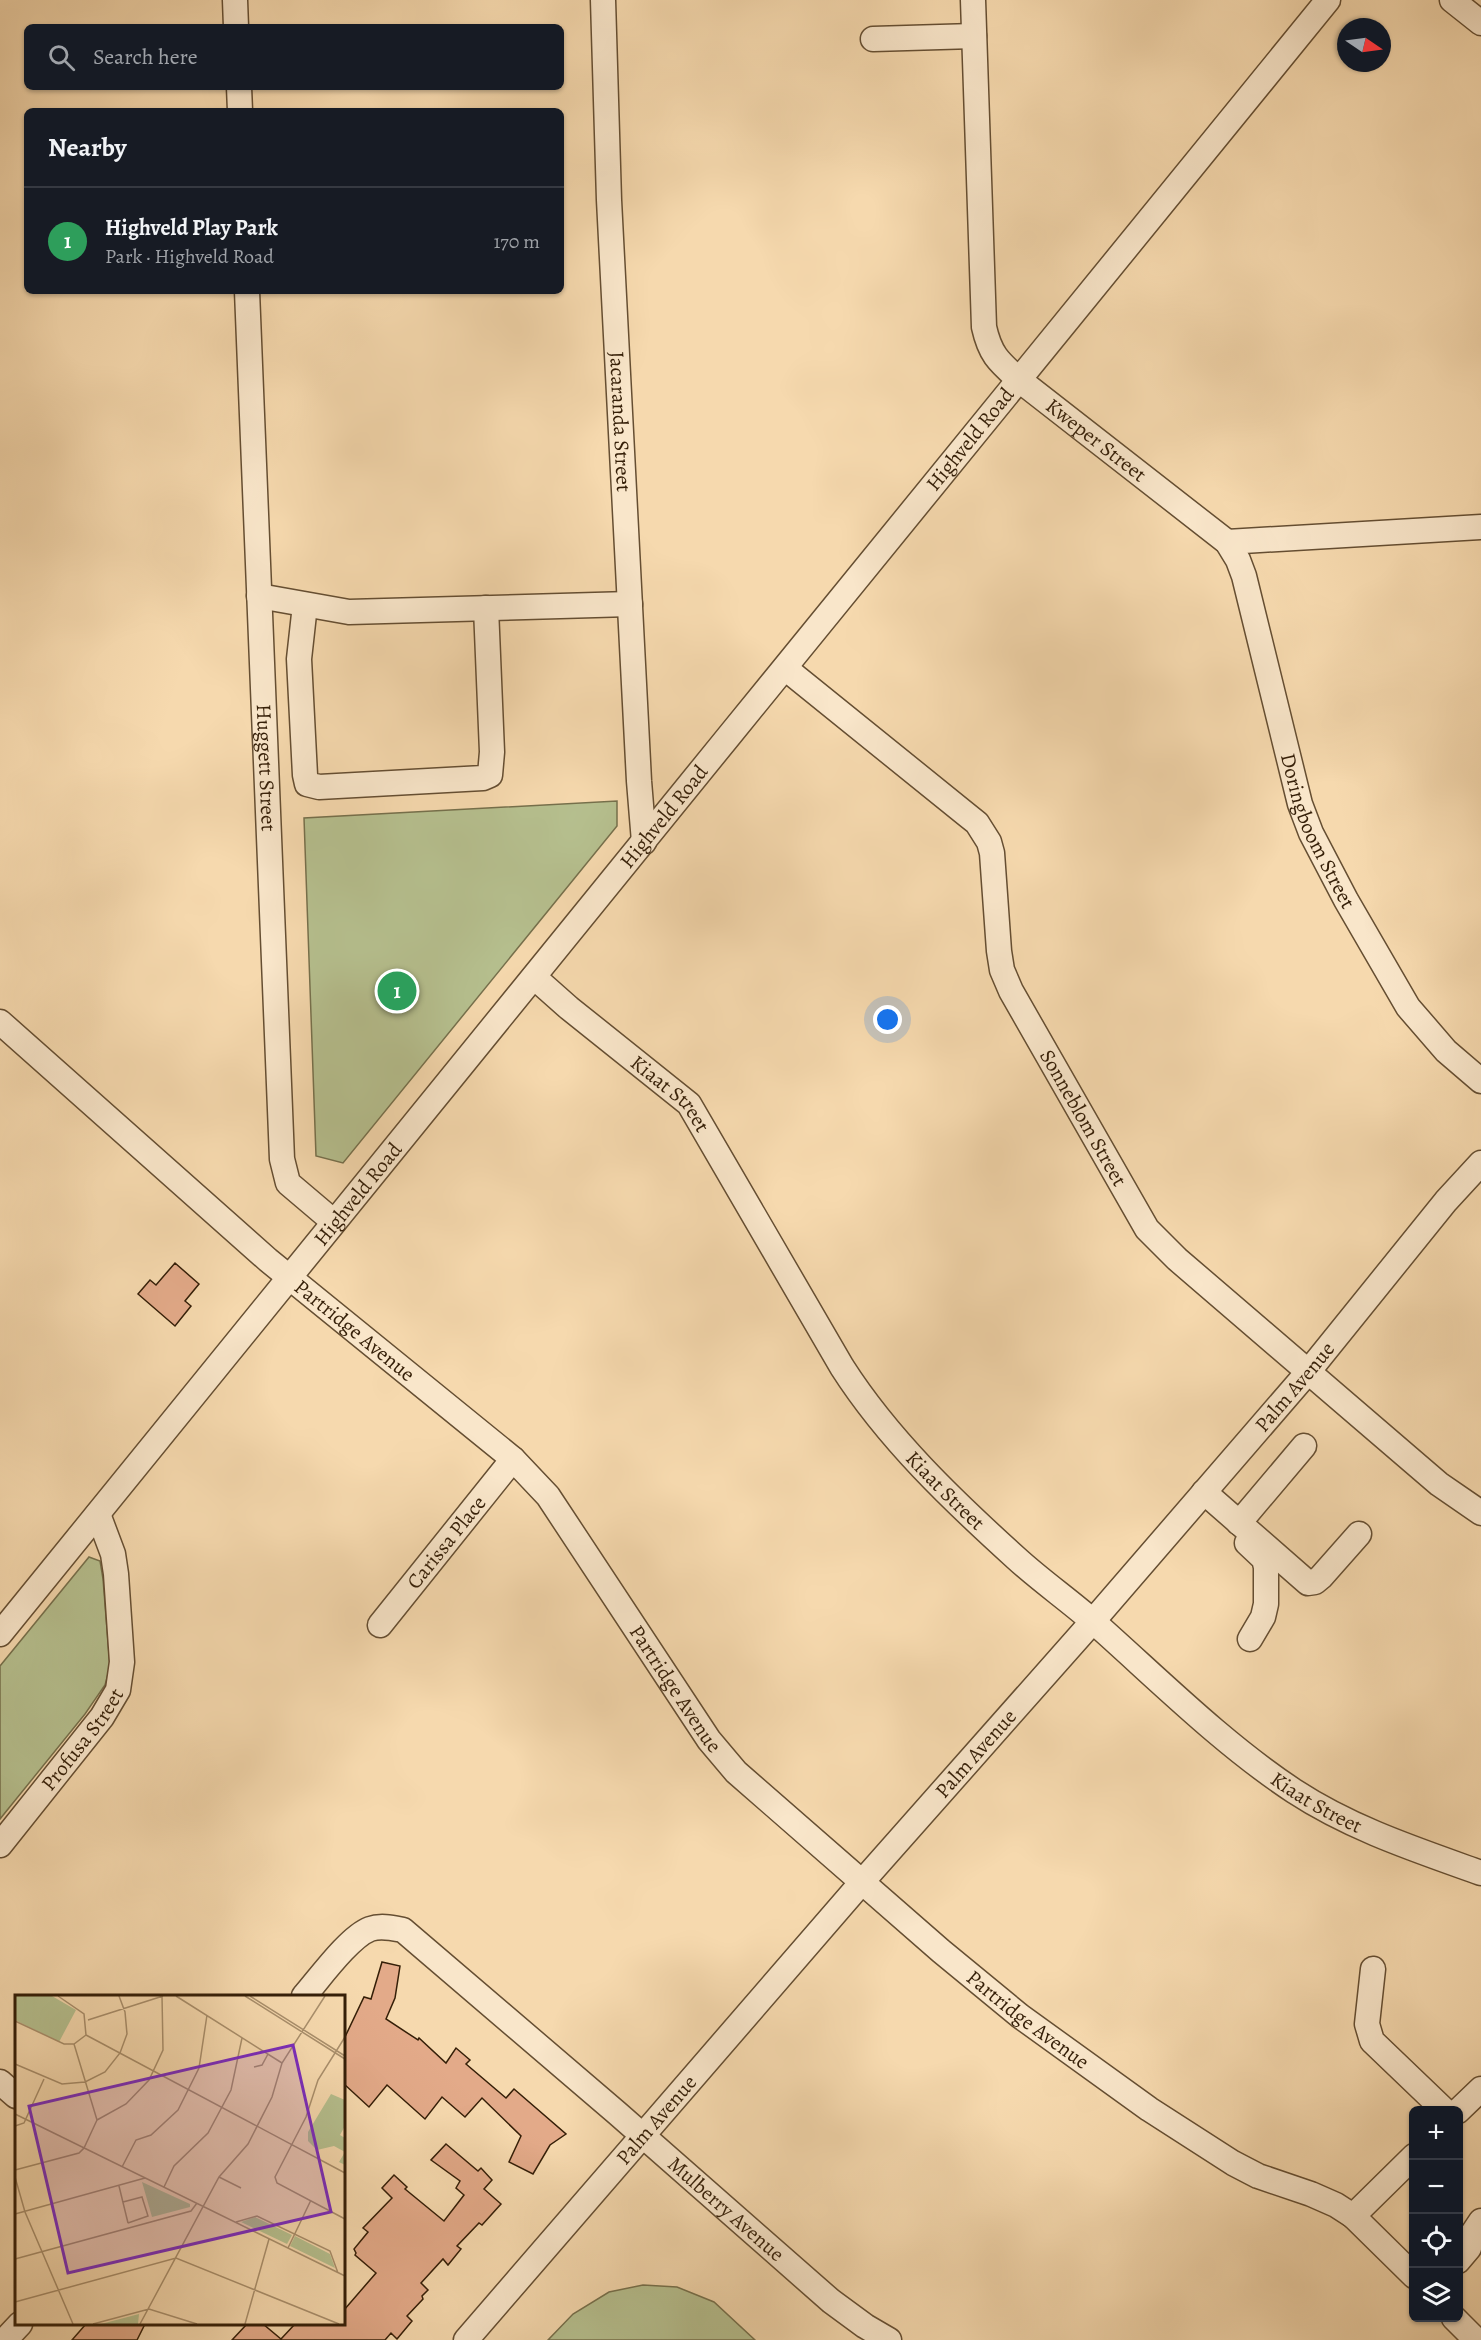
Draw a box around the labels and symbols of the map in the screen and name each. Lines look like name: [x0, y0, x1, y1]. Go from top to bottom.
north arrow: [1337, 18, 1391, 72]
street label: Jacaranda Street: [603, 351, 638, 493]
street label: Highveld Road: [919, 381, 1021, 497]
street label: Kweper Street: [1040, 392, 1153, 488]
street label: Huggett Street: [250, 703, 283, 832]
street label: Doringboom Street: [1274, 750, 1362, 914]
street label: Highveld Road: [613, 758, 715, 874]
pin: 1: [378, 968, 416, 1014]
your location: [873, 1005, 902, 1034]
street label: Sonneblom Street: [1033, 1044, 1134, 1191]
street label: Kiaat Street: [625, 1049, 716, 1137]
street label: Highveld Road: [307, 1136, 409, 1252]
street label: Partridge Avenue: [288, 1273, 421, 1388]
street label: Palm Avenue: [1248, 1336, 1341, 1438]
street label: Kiaat Street: [899, 1445, 991, 1536]
street label: Carissa Place: [400, 1490, 492, 1595]
street label: Partridge Avenue: [623, 1619, 728, 1759]
street label: Profusa Street: [35, 1683, 130, 1797]
street label: Palm Avenue: [929, 1703, 1023, 1804]
street label: Kiaat Street: [1265, 1765, 1367, 1840]
street label: Partridge Avenue: [960, 1964, 1095, 2075]
inset map: [15, 1995, 345, 2325]
street label: Palm Avenue: [610, 2069, 703, 2171]
street label: Mulberry Avenue: [662, 2150, 790, 2268]

